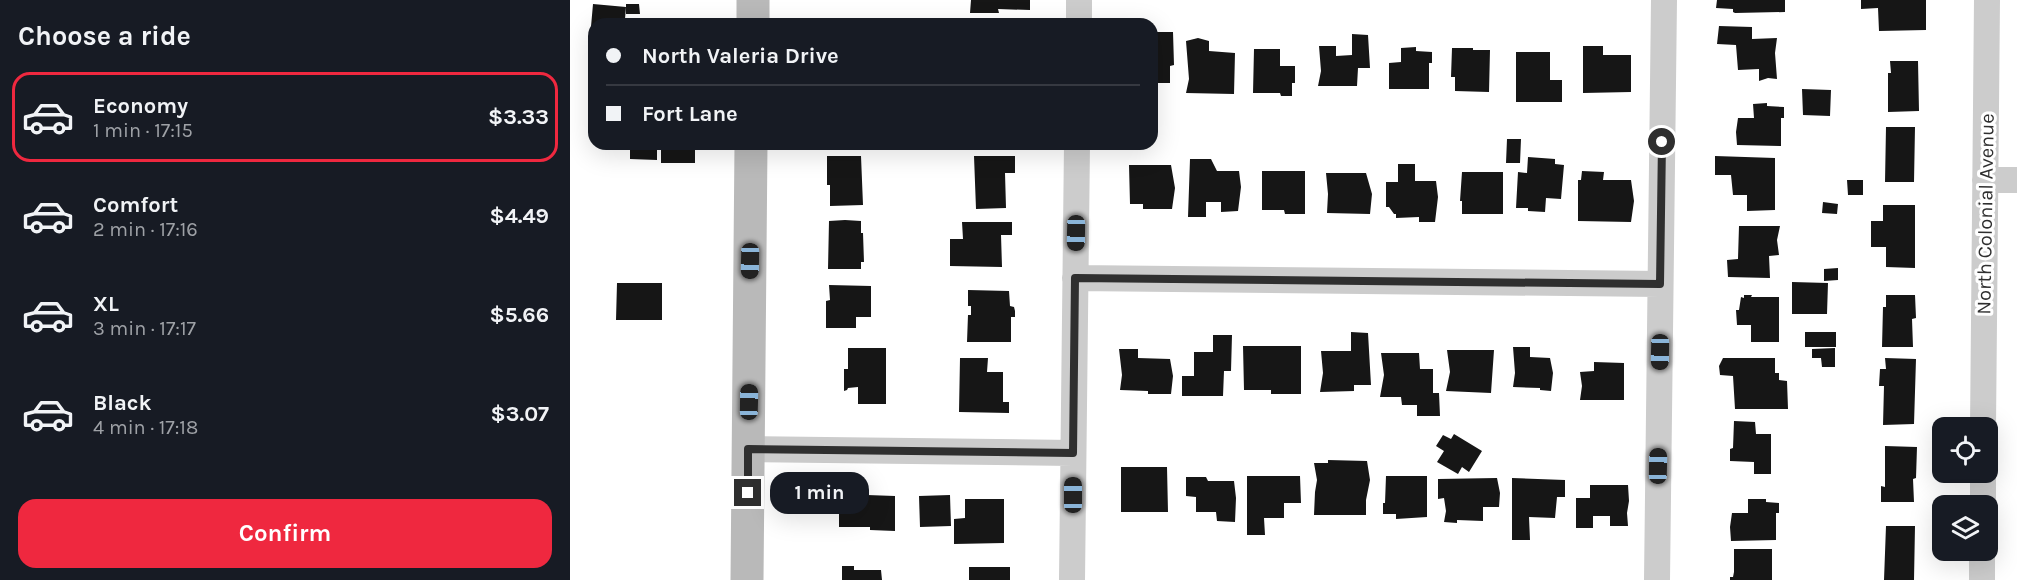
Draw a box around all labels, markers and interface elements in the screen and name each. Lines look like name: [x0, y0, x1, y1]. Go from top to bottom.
text: Choose a ride: [18, 20, 191, 52]
text: North Valeria Drive: [642, 43, 839, 69]
icon: car: [21, 90, 75, 144]
text: Economy: [93, 93, 188, 119]
text: Fort Lane: [642, 101, 738, 127]
text: $3.33: [488, 104, 549, 130]
street label: North Colonial Avenue: [1972, 113, 1999, 315]
text: 1 min · 17:15: [93, 119, 193, 142]
route start: [1648, 128, 1675, 155]
icon: car: [21, 189, 75, 243]
text: Comfort: [93, 192, 178, 218]
text: $4.49: [490, 203, 549, 229]
car: [1067, 215, 1085, 251]
text: 2 min · 17:16: [93, 218, 198, 241]
car: [741, 243, 759, 279]
icon: car: [21, 288, 75, 342]
text: XL: [93, 291, 119, 317]
text: $5.66: [490, 302, 549, 328]
text: 3 min · 17:17: [93, 317, 196, 340]
car: [1651, 334, 1669, 370]
car: [740, 384, 758, 420]
icon: car: [21, 387, 75, 441]
text: Black: [93, 390, 152, 416]
text: $3.07: [491, 401, 549, 427]
text: 4 min · 17:18: [93, 416, 198, 439]
map controls: [1932, 417, 1998, 561]
button: locate: [1932, 417, 1998, 483]
car: [1649, 448, 1667, 484]
callout: 1 min: [769, 472, 868, 514]
car: [1064, 477, 1082, 513]
route end: [734, 479, 761, 506]
text: 1 min: [794, 481, 845, 504]
button: layers: [1932, 495, 1998, 561]
button: Confirm: [18, 499, 552, 568]

